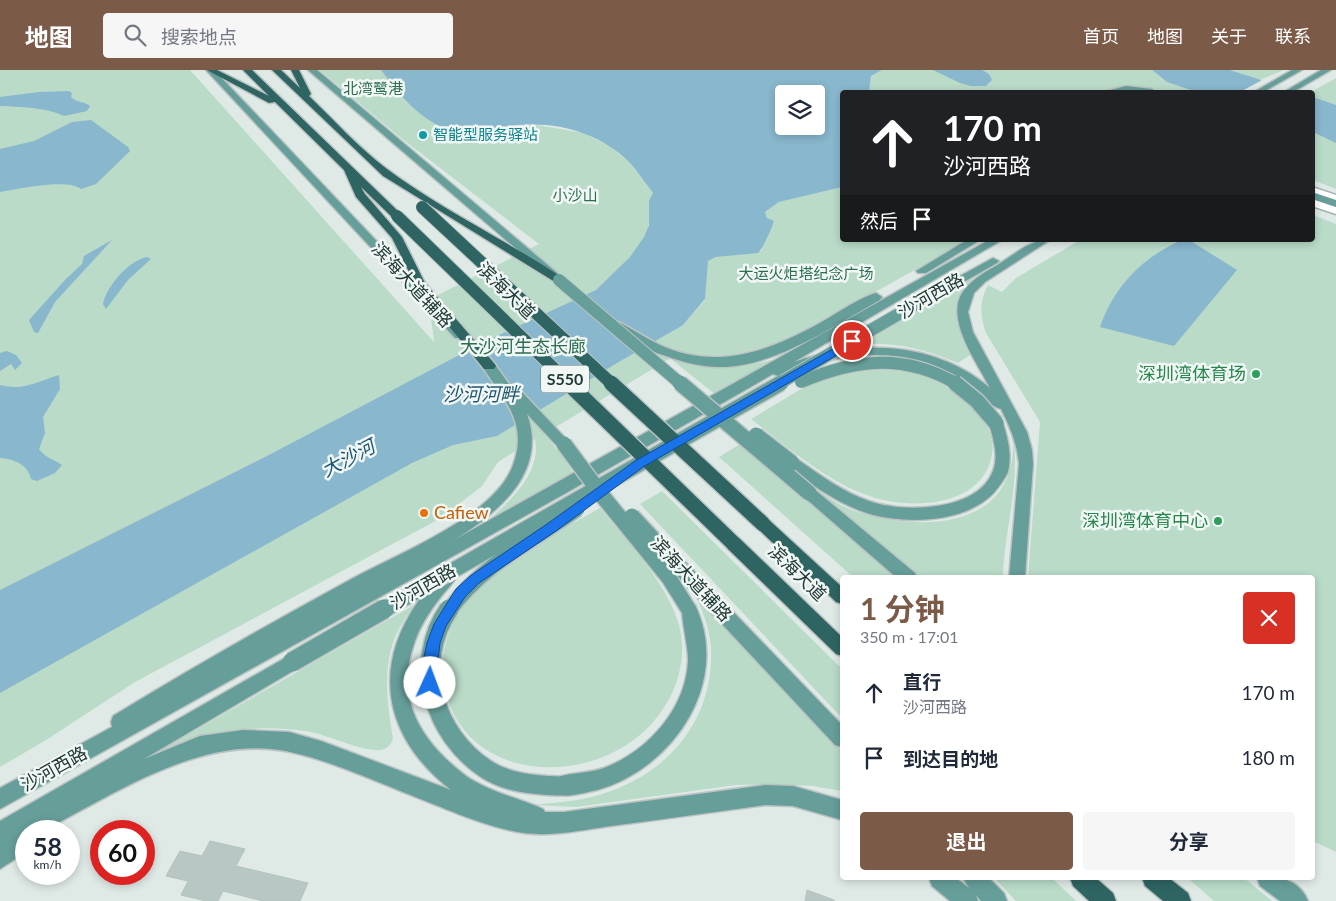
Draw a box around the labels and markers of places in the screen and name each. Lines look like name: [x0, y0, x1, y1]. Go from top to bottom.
place label: 智能型服务驿站: [433, 125, 538, 143]
marker: 智能型服务驿站: [417, 129, 429, 141]
pin: [831, 320, 873, 362]
place label: 深圳湾体育场: [1138, 362, 1246, 384]
marker: 深圳湾体育场: [1250, 368, 1262, 380]
place label: Cafiew: [434, 501, 489, 523]
marker: Cafiew: [418, 507, 430, 519]
place label: 深圳湾体育中心: [1082, 509, 1208, 531]
marker: 深圳湾体育中心: [1212, 515, 1224, 527]

